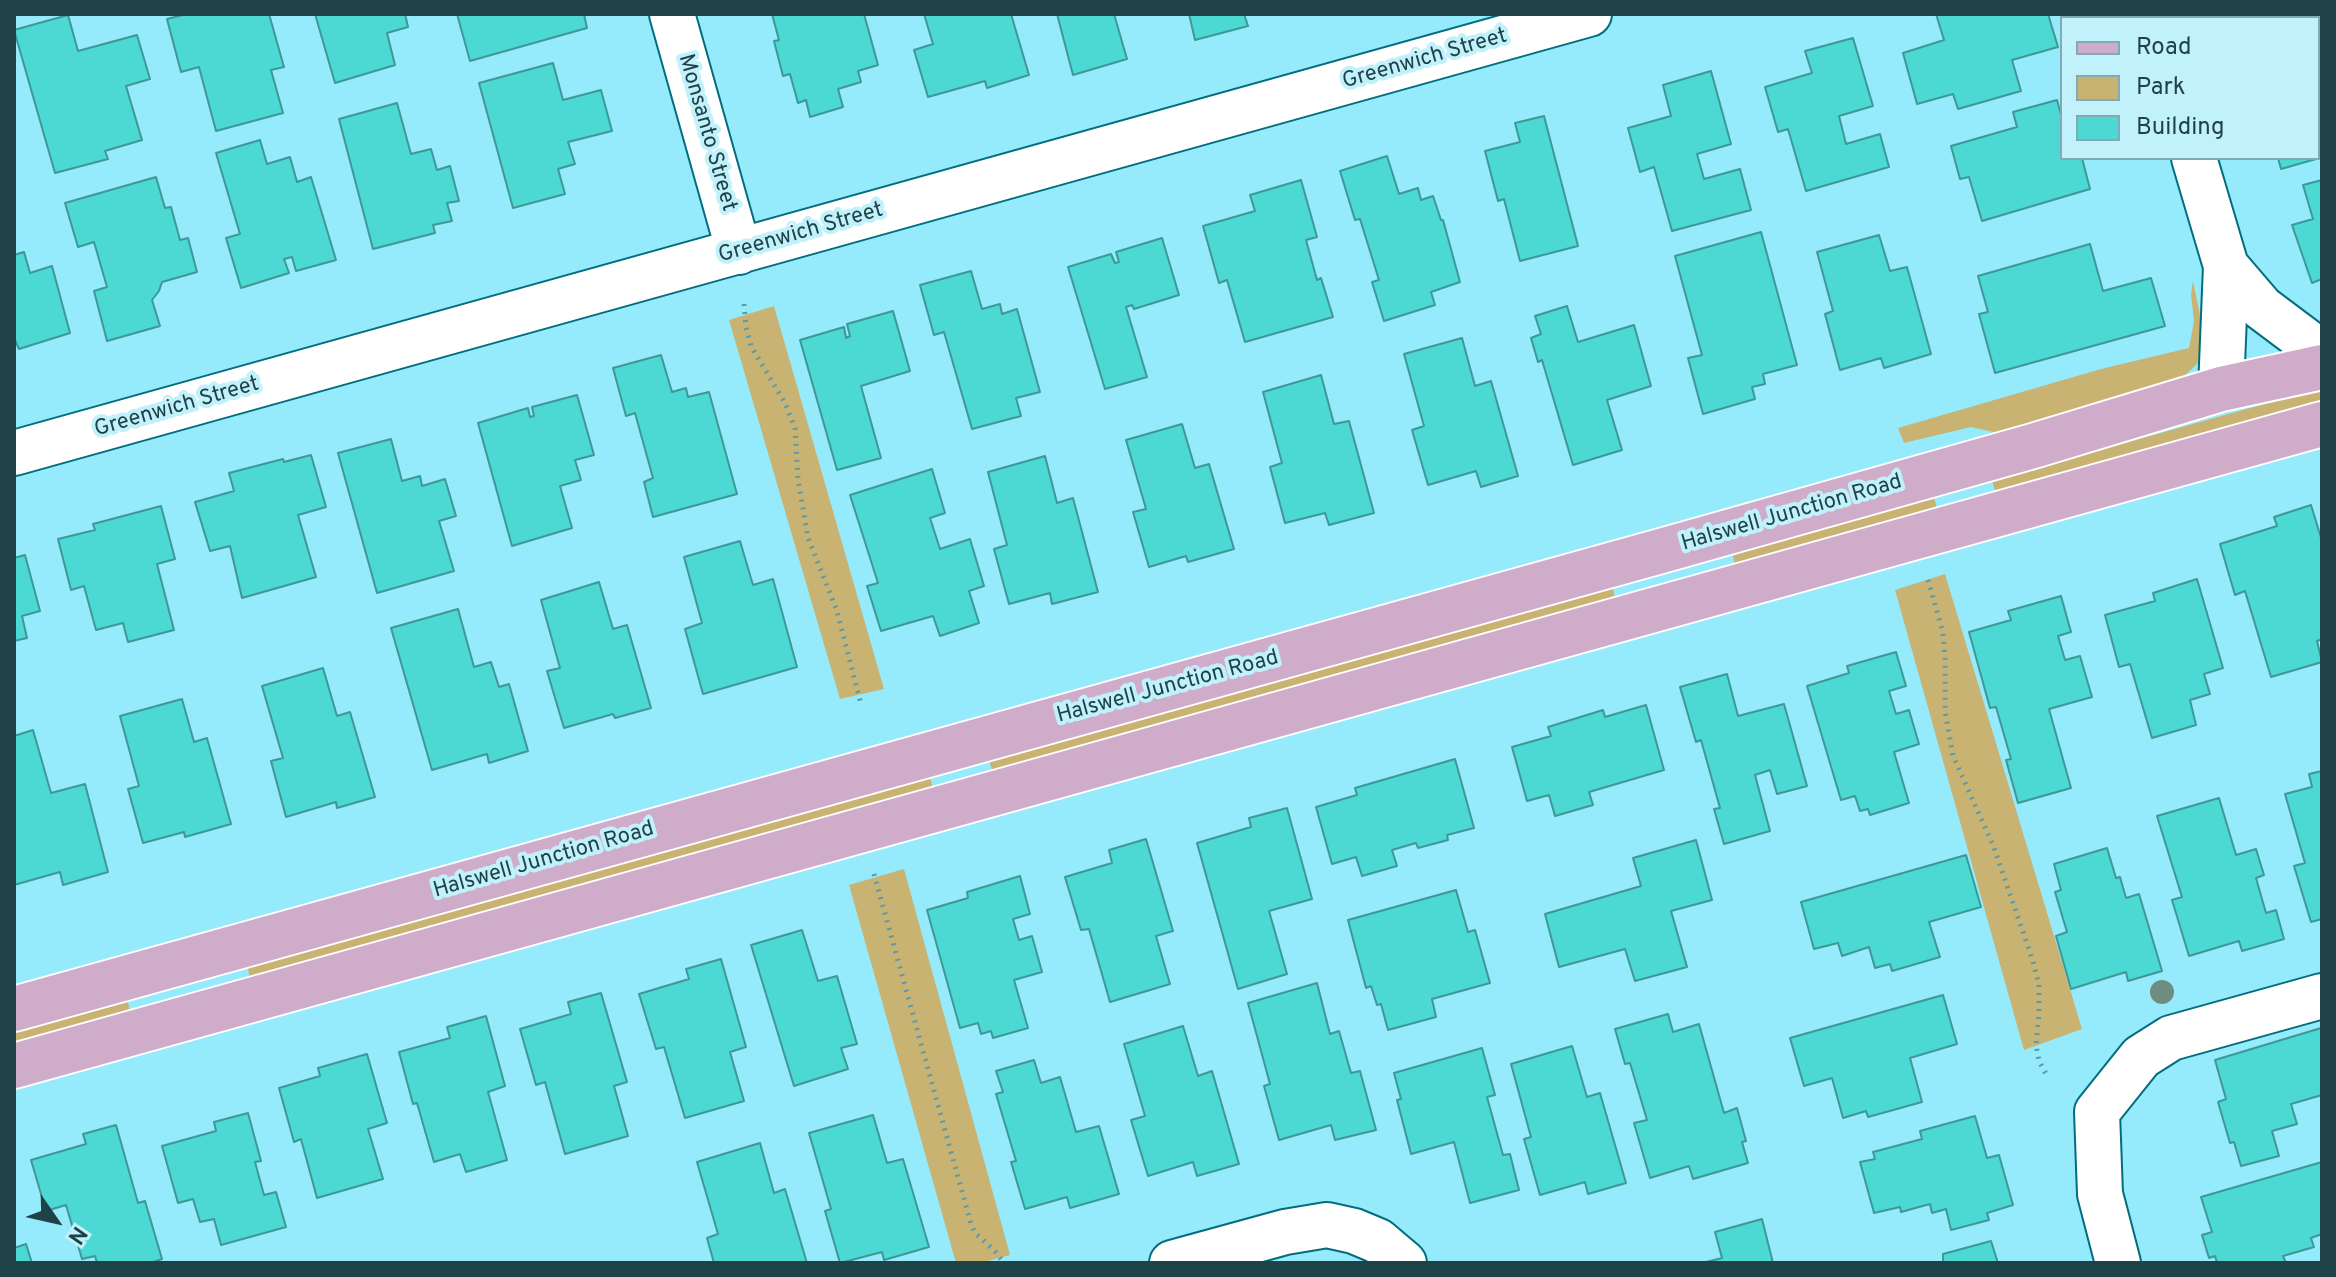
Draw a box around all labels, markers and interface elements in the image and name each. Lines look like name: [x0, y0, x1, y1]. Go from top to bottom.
legend: [2060, 16, 2320, 160]
street label: Greenwich Street: [1340, 24, 1510, 96]
text: Road: [2136, 33, 2192, 63]
street label: Monsanto Street: [671, 51, 741, 215]
text: Park: [2136, 73, 2186, 103]
text: Building: [2136, 113, 2225, 143]
street label: Greenwich Street: [716, 198, 886, 270]
street label: Greenwich Street: [92, 372, 262, 444]
street label: Halswell Junction Road: [1679, 470, 1905, 558]
street label: Halswell Junction Road: [1054, 646, 1282, 730]
street label: Halswell Junction Road: [431, 817, 657, 905]
north arrow: [16, 1181, 96, 1261]
text: N: [61, 1221, 92, 1249]

